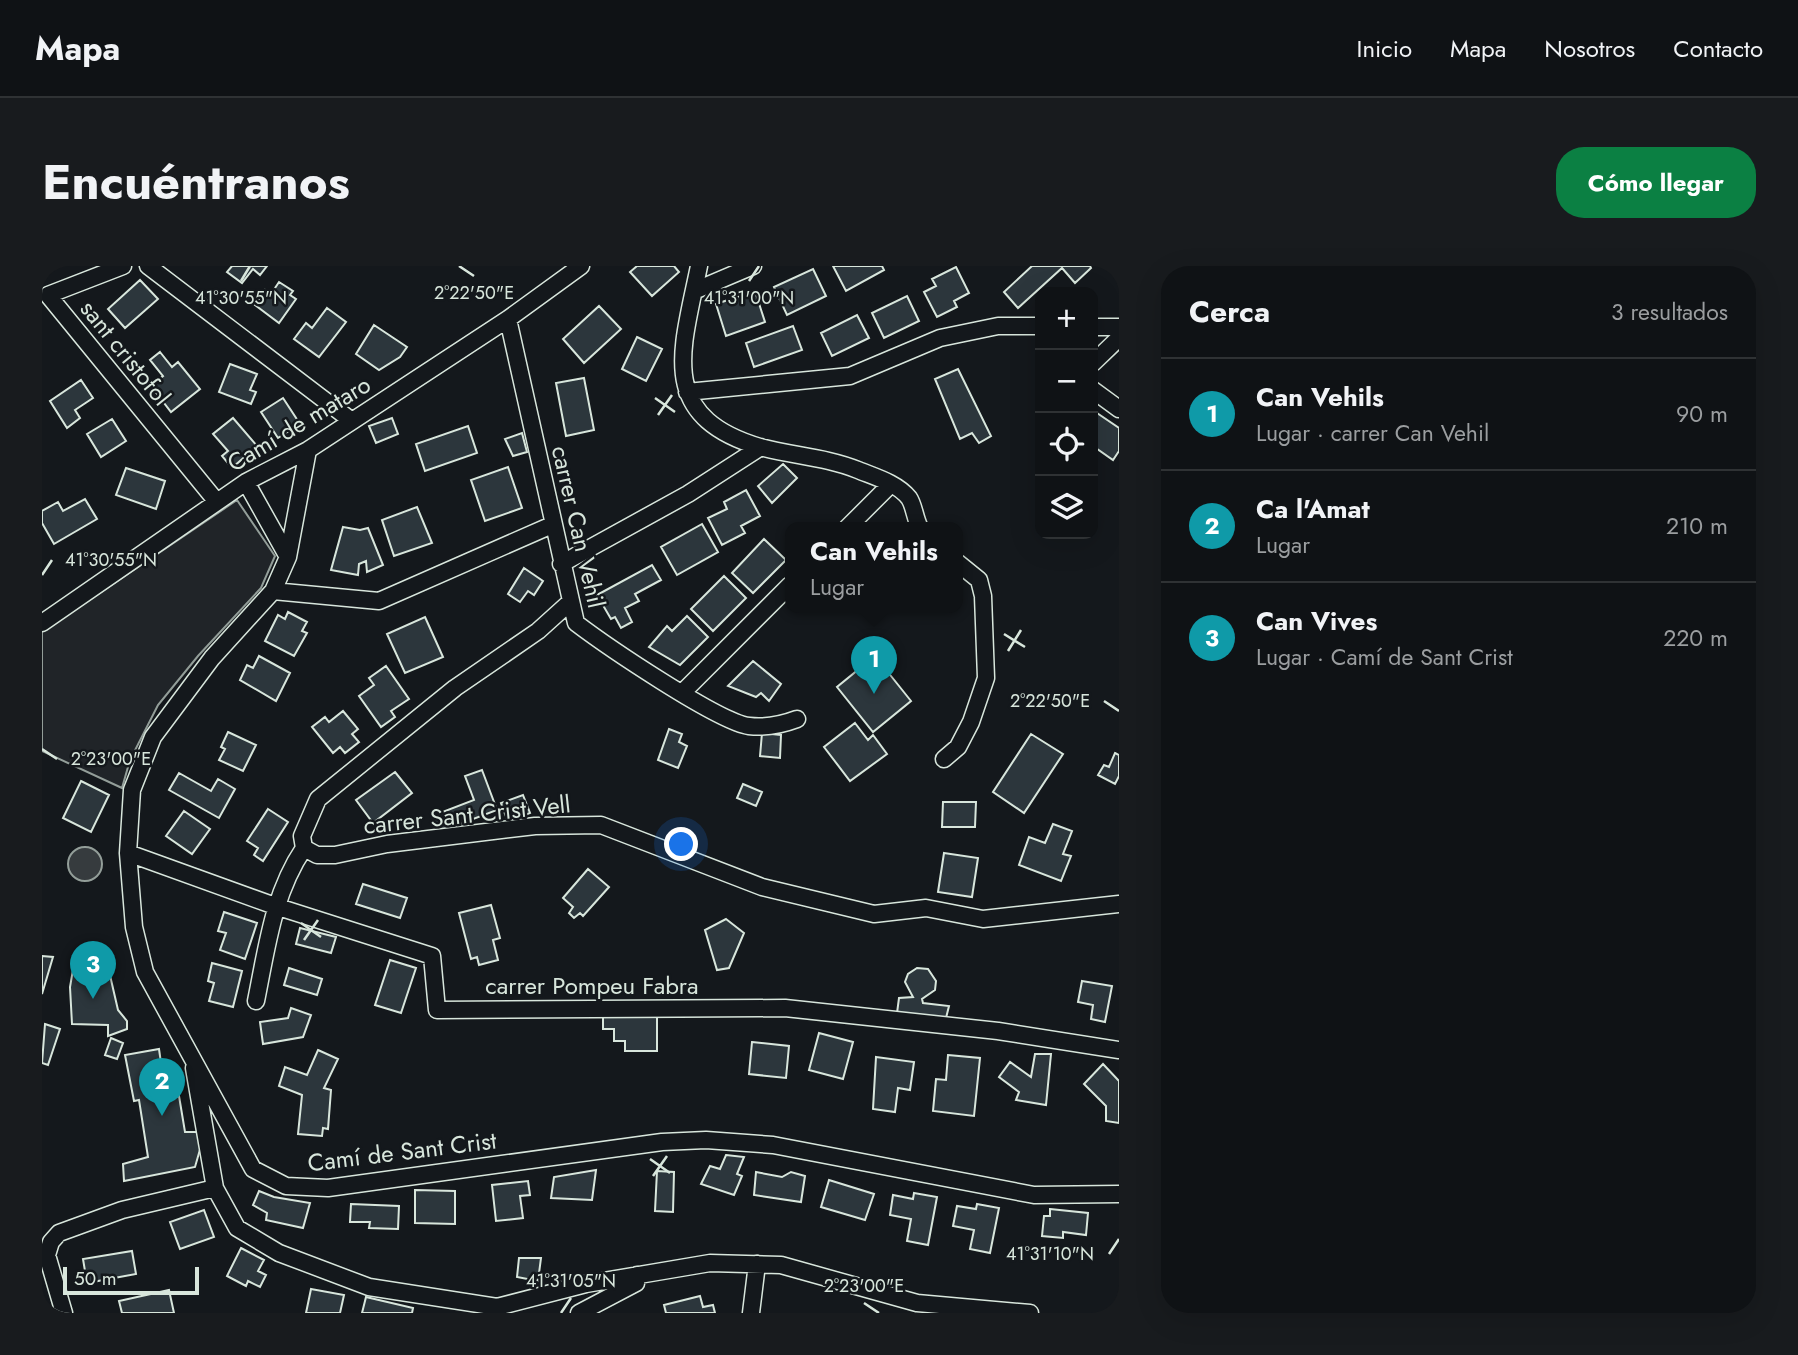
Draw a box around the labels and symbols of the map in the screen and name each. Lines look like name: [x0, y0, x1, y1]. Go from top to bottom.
text: 2°22'50"E: [434, 280, 514, 306]
text: 41°30'55"N: [195, 285, 287, 311]
text: 41°31'00"N: [704, 285, 794, 311]
street label: sant cristofol: [72, 292, 179, 413]
street label: Camí de mataro: [220, 367, 377, 480]
street label: carrer Can Vehil: [543, 442, 614, 611]
text: 41°30'55"N: [65, 547, 157, 573]
pin: 1: [851, 636, 897, 694]
text: 2°22'50"E: [1010, 688, 1090, 714]
text: 2°23'00"E: [71, 746, 151, 772]
street label: carrer Sant Crist Vell: [362, 786, 572, 843]
your location: [664, 827, 698, 861]
pin: 3: [70, 941, 116, 999]
street label: carrer Pompeu Fabra: [485, 968, 699, 1003]
pin: 2: [139, 1058, 185, 1116]
street label: Camí de Sant Crist: [306, 1123, 499, 1180]
text: 41°31'10"N: [1006, 1241, 1094, 1267]
scale bar: [63, 1264, 200, 1296]
text: 41°31'05"N: [526, 1268, 616, 1294]
text: 2°23'00"E: [824, 1273, 904, 1299]

